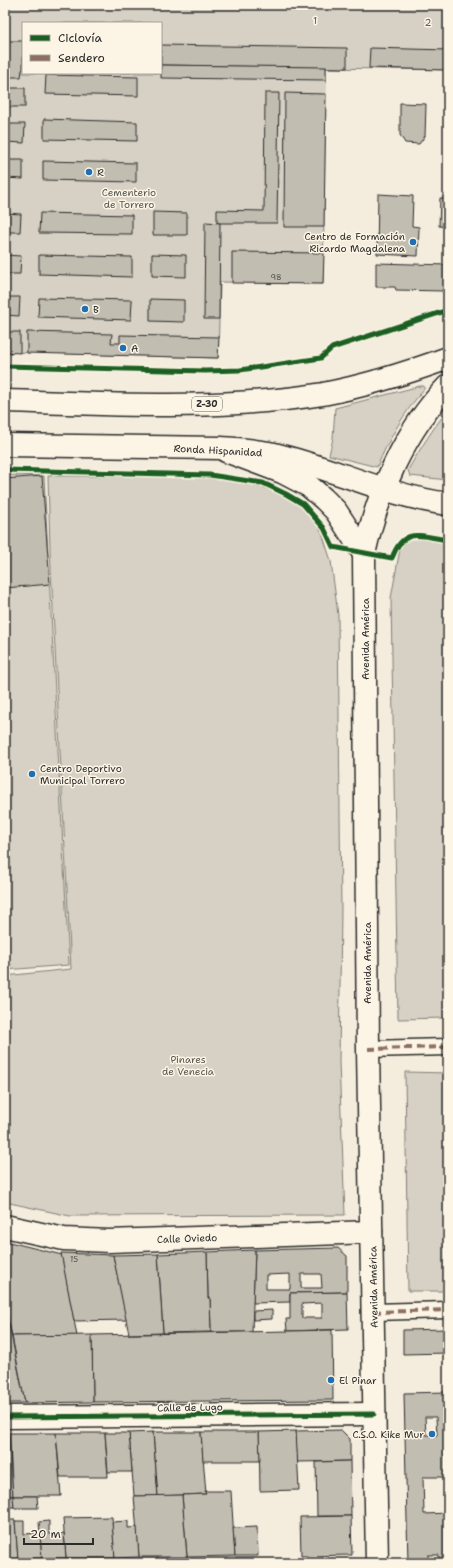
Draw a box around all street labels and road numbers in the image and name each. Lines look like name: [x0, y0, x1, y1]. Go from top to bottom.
road number: Z-30: [192, 397, 222, 411]
street label: Ronda Hispanidad: [173, 442, 263, 459]
street label: Avenida América: [359, 597, 372, 680]
street label: Avenida América: [361, 921, 374, 1004]
street label: Calle Oviedo: [157, 1231, 217, 1246]
street label: Avenida América: [366, 1245, 381, 1328]
street label: Calle de Lugo: [157, 1400, 223, 1415]

